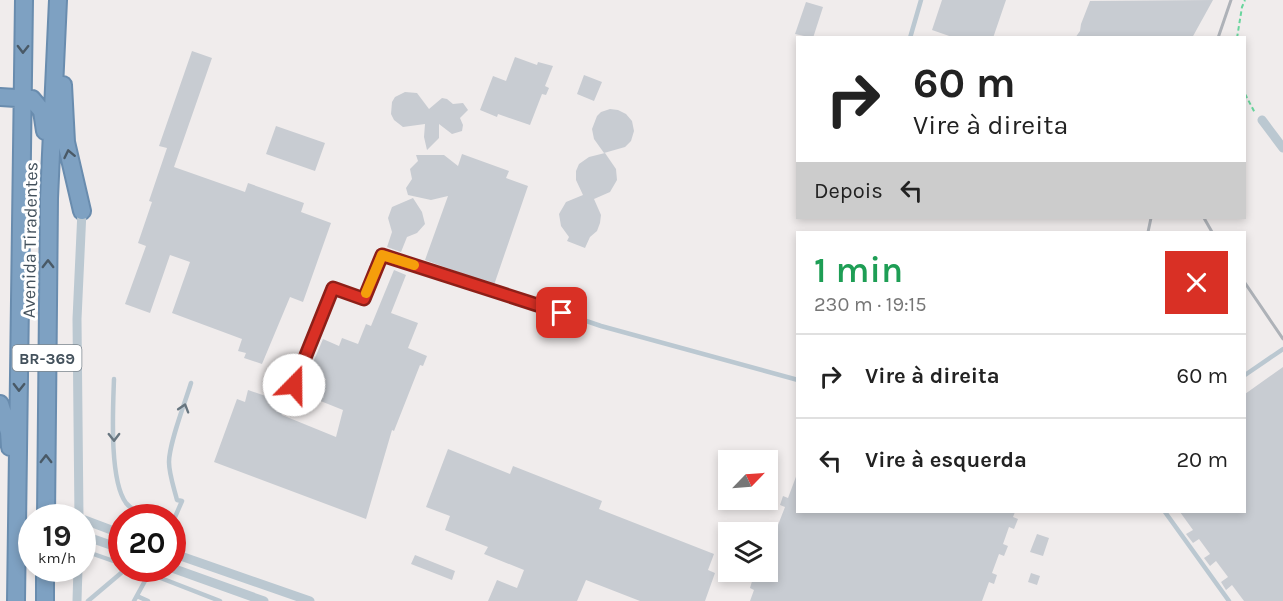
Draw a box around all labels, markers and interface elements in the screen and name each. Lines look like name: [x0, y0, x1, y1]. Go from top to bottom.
one-way arrow: [17, 44, 29, 53]
text: 60 m: [913, 58, 1016, 108]
icon: right: [814, 60, 892, 138]
text: Vire à direita: [913, 109, 1068, 141]
one-way arrow: [63, 150, 76, 160]
street label: Avenida Tiradentes: [18, 162, 42, 318]
icon: left: [895, 174, 928, 207]
text: Depois: [814, 178, 883, 204]
text: 1 min: [814, 249, 903, 291]
button: close: [1165, 251, 1228, 314]
one-way arrow: [42, 260, 54, 269]
pin: [536, 287, 587, 338]
text: 230 m · 19:15: [814, 293, 927, 316]
icon: arrive: [545, 296, 578, 329]
road number: BR-369: [12, 345, 82, 371]
position arrow: [262, 353, 326, 417]
icon: right: [814, 360, 847, 393]
text: Vire à direita: [865, 363, 1000, 389]
text: 60 m: [1177, 363, 1228, 389]
one-way arrow: [13, 383, 25, 392]
one-way arrow: [177, 403, 189, 414]
one-way arrow: [108, 433, 120, 442]
icon: left: [814, 444, 847, 477]
text: Vire à esquerda: [865, 447, 1027, 473]
text: 20 m: [1176, 447, 1228, 473]
north arrow: [718, 450, 778, 510]
map controls: [718, 450, 778, 582]
one-way arrow: [40, 455, 52, 464]
speed limit sign: 20: [108, 504, 186, 582]
text: 19: [42, 518, 71, 554]
button: layers: [718, 522, 778, 582]
text: km/h: [38, 549, 76, 567]

